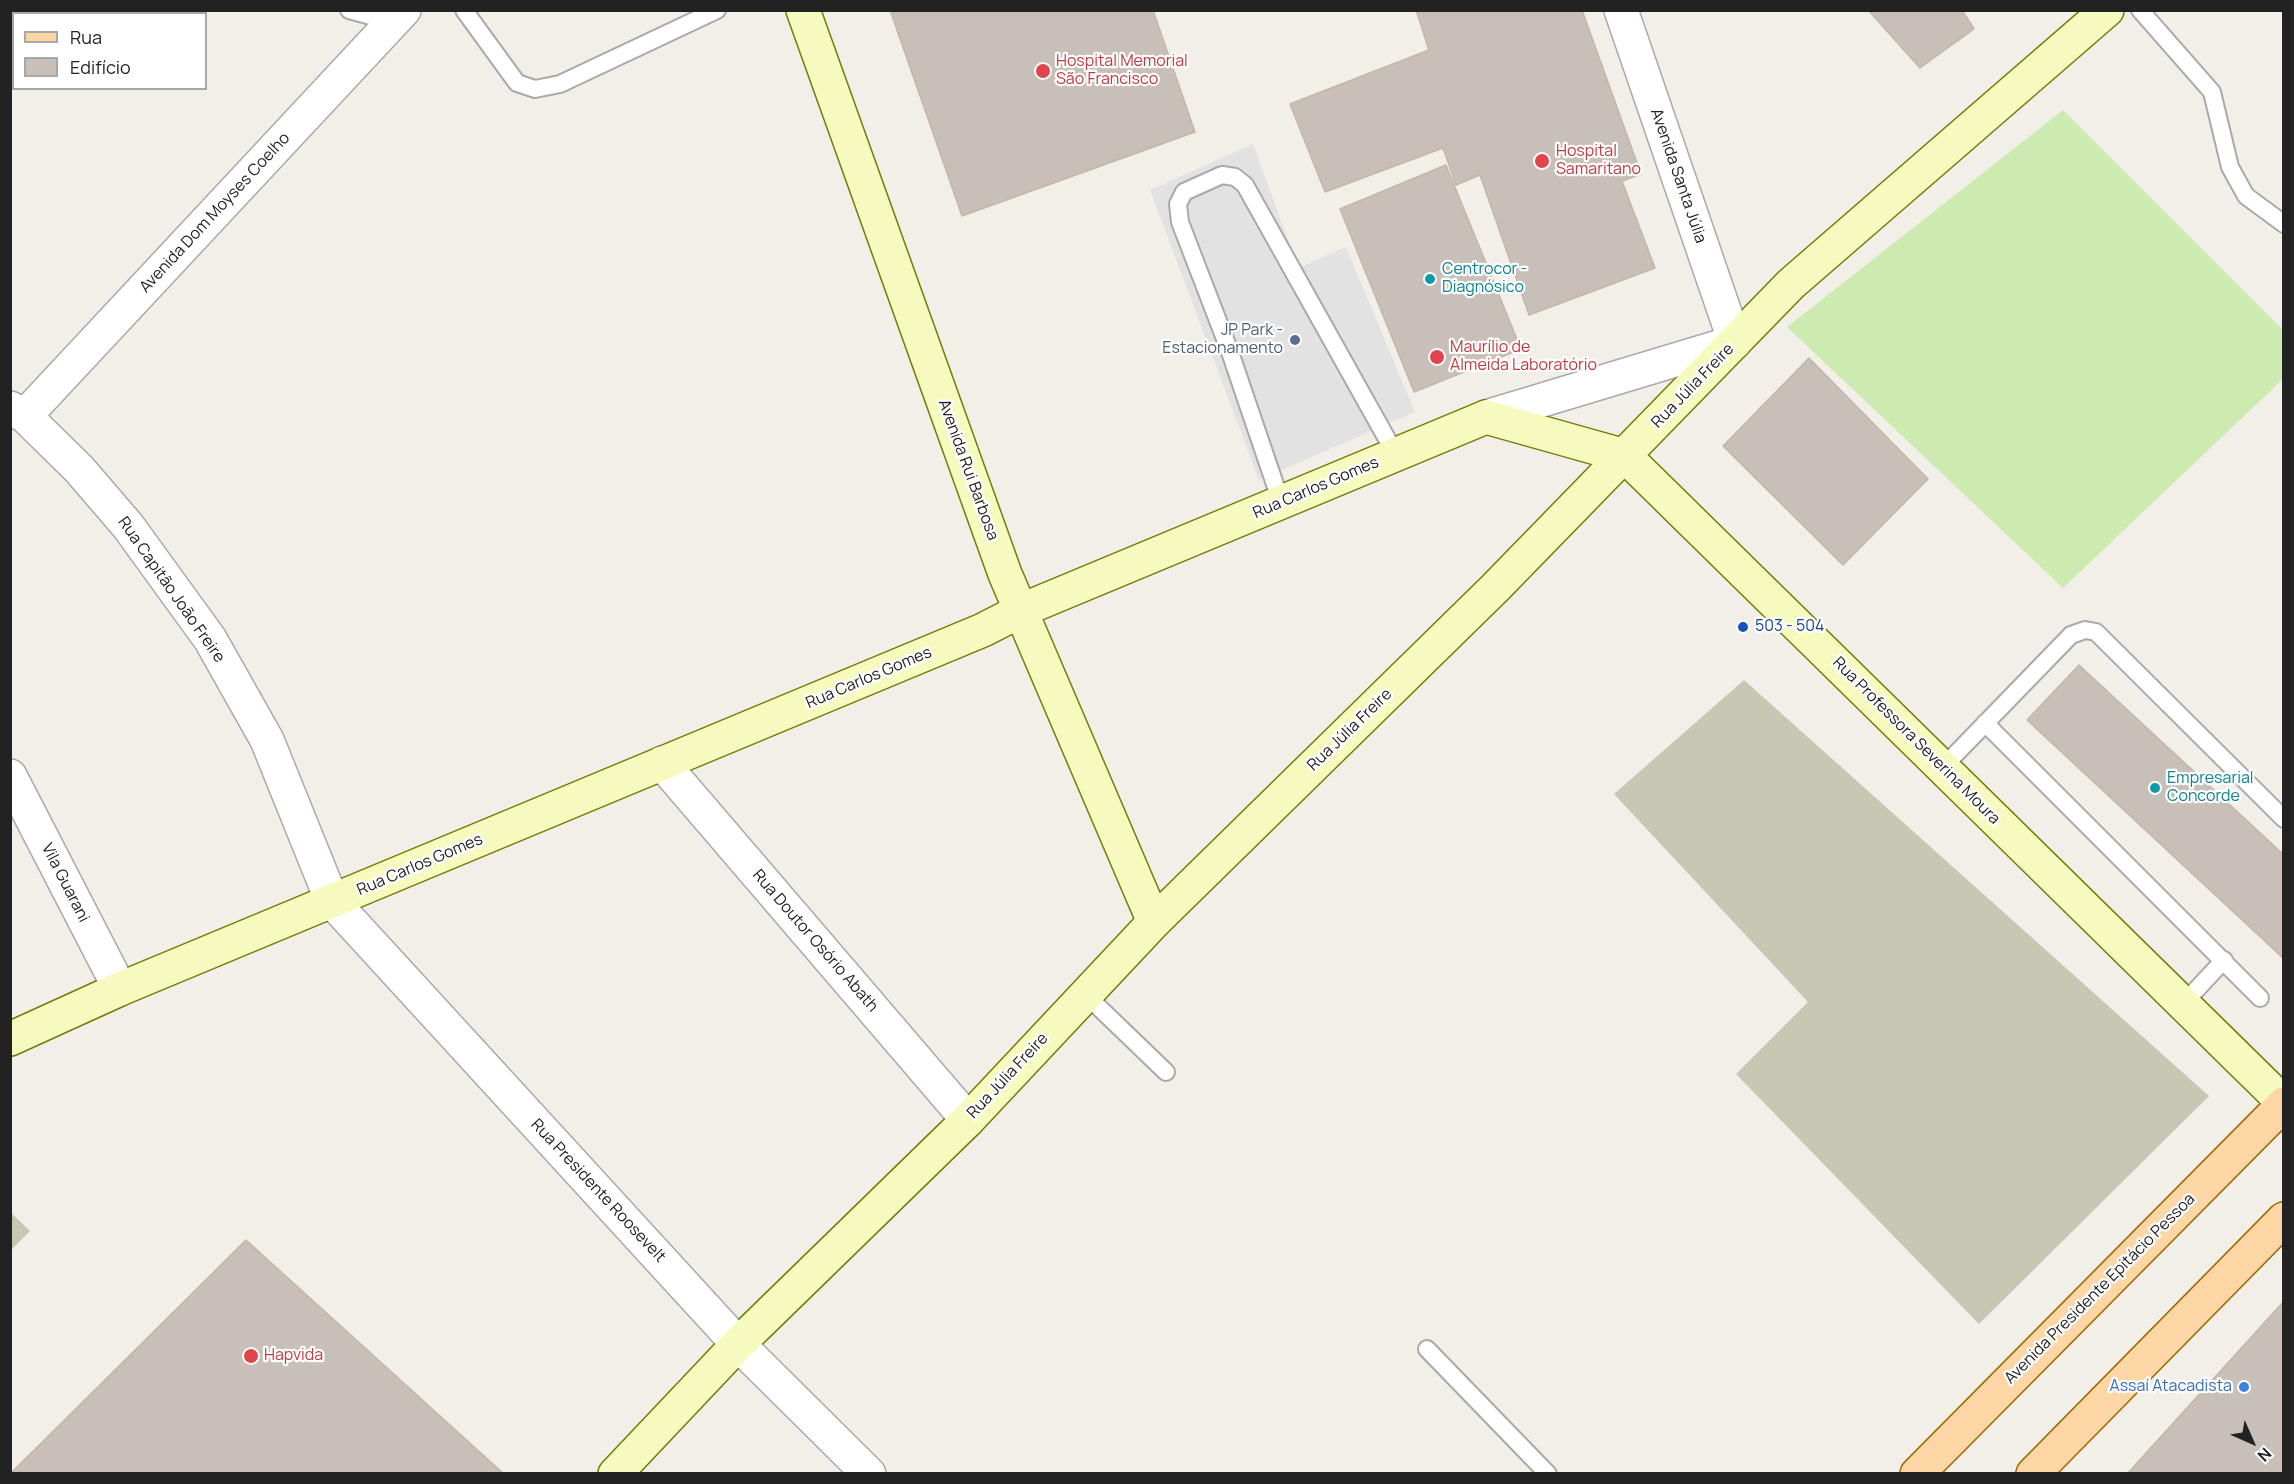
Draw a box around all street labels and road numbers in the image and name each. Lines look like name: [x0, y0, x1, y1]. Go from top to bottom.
street label: Avenida Santa Júlia: [1646, 106, 1710, 246]
street label: Avenida Dom Moyses Coelho: [136, 129, 294, 297]
street label: Rua Júlia Freire: [1648, 340, 1738, 432]
street label: Avenida Rui Barbosa: [934, 397, 1002, 543]
street label: Rua Carlos Gomes: [1250, 453, 1382, 523]
street label: Rua Capitão João Freire: [113, 514, 229, 666]
street label: Rua Carlos Gomes: [803, 643, 935, 713]
street label: Rua Professora Severina Moura: [1828, 653, 2004, 829]
street label: Rua Júlia Freire: [1304, 685, 1396, 775]
street label: Rua Carlos Gomes: [354, 830, 486, 900]
street label: Vila Guarani: [37, 840, 93, 926]
street label: Rua Doutor Osório Abath: [748, 866, 882, 1016]
street label: Rua Júlia Freire: [964, 1029, 1052, 1123]
street label: Rua Presidente Roosevelt: [527, 1115, 669, 1267]
street label: Avenida Presidente Epitácio Pessoa: [2001, 1190, 2199, 1388]

